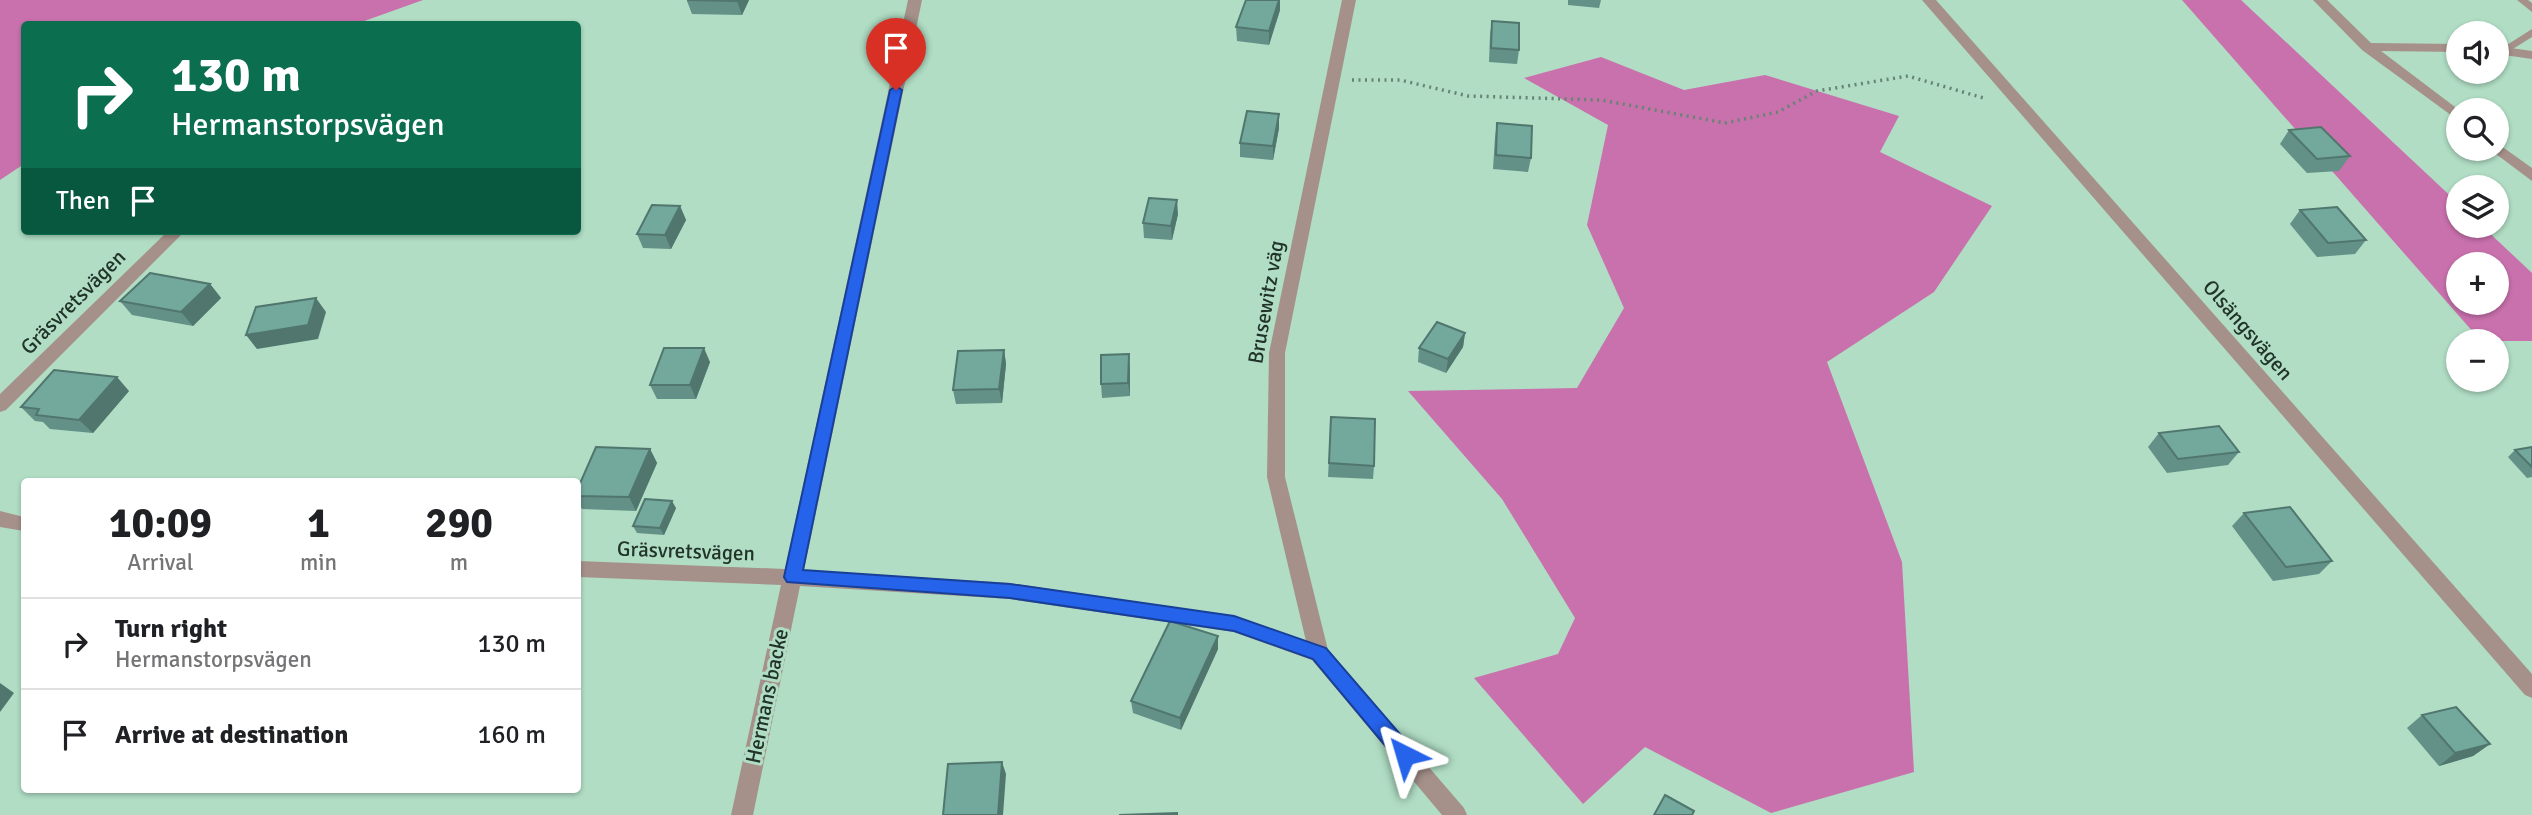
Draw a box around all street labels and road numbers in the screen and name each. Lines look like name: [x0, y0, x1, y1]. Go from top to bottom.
street label: Brusewitz väg: [1242, 238, 1290, 366]
street label: Gräsvretsvägen: [15, 244, 131, 360]
street label: Olsängsvägen: [2197, 274, 2299, 386]
street label: Gräsvretsvägen: [617, 536, 755, 566]
street label: Hermans backe: [740, 626, 794, 766]

